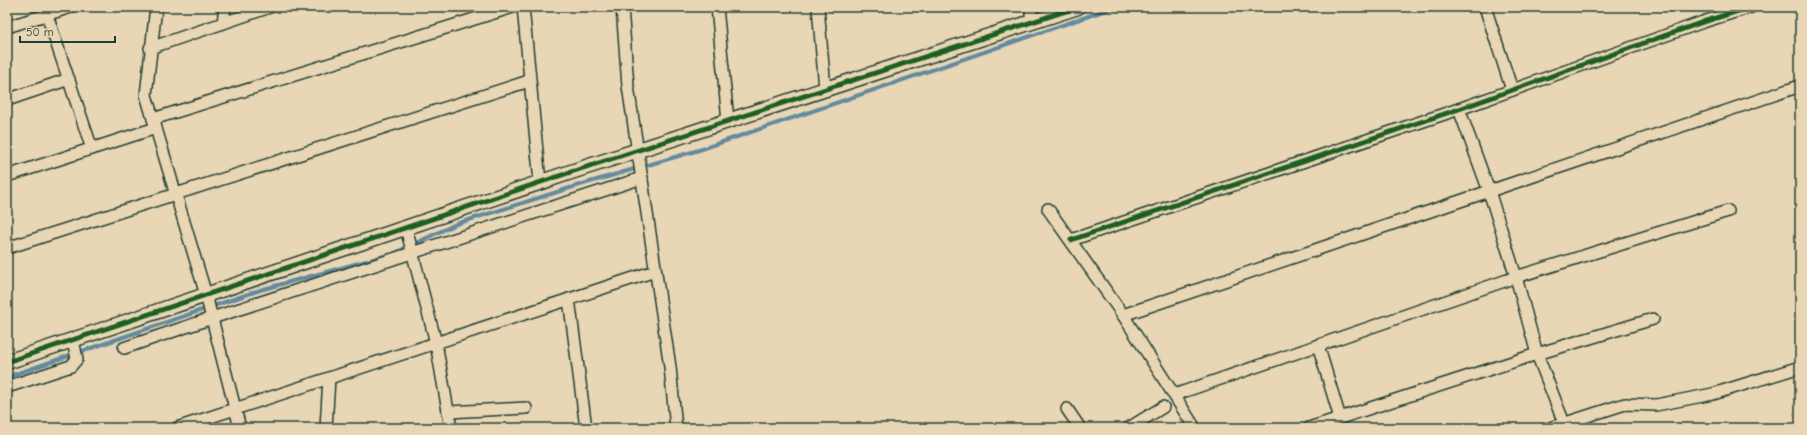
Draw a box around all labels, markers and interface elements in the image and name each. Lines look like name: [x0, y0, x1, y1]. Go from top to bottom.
scale bar: [20, 18, 115, 44]
text: 50 m: [26, 25, 54, 39]

